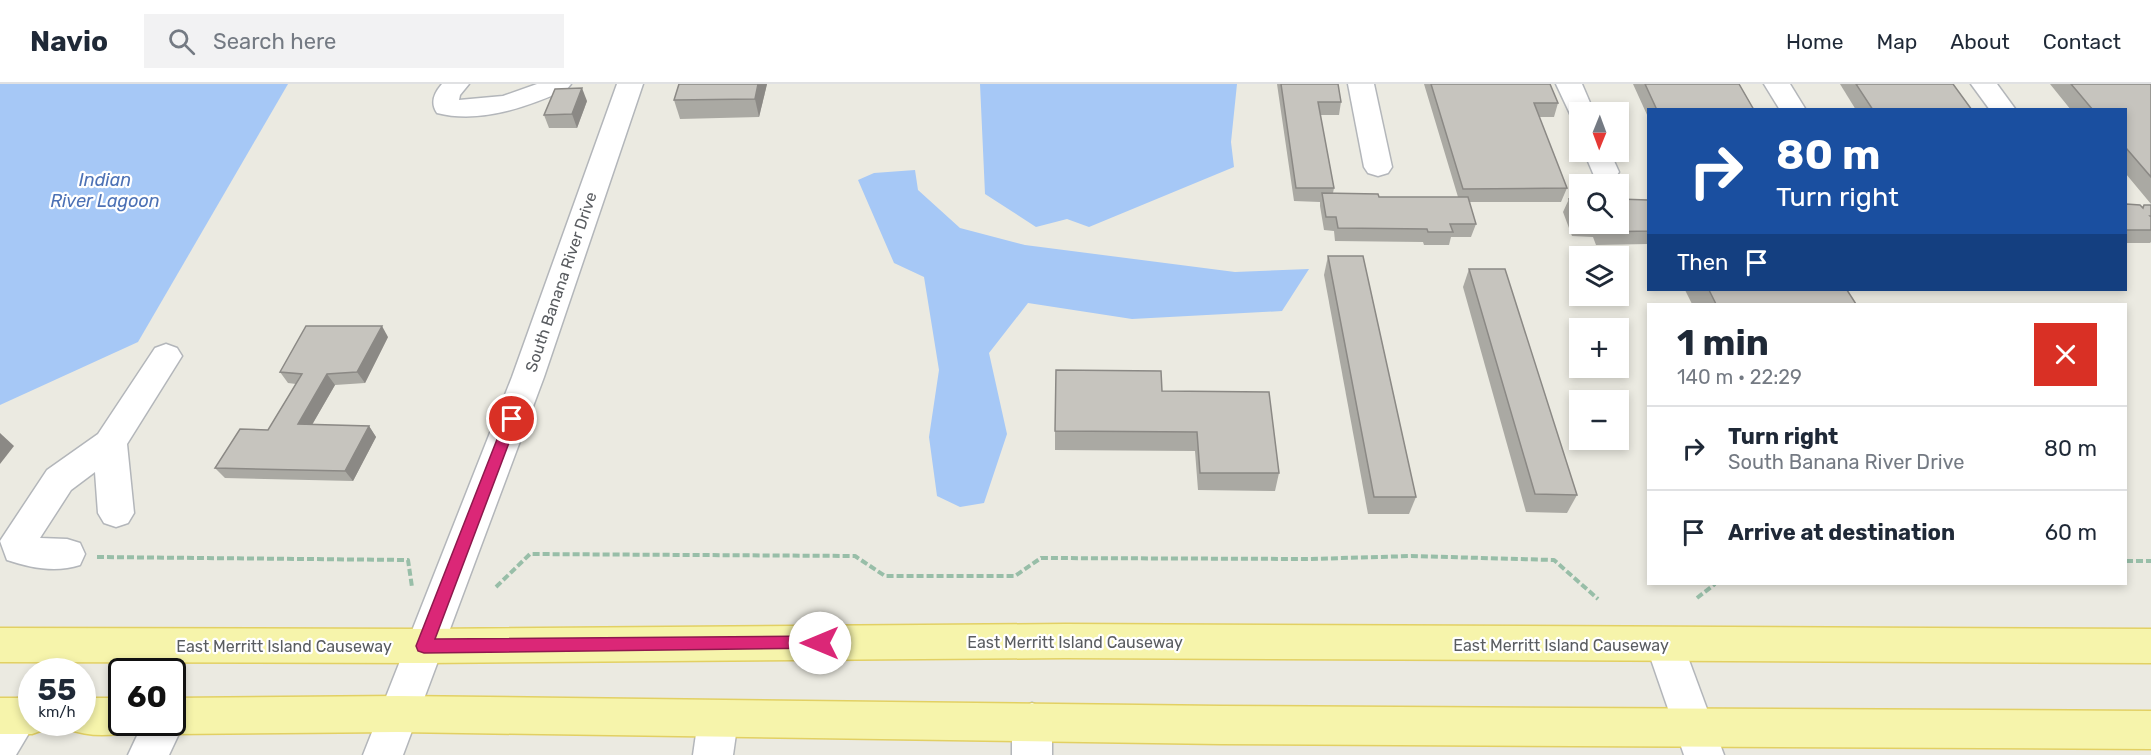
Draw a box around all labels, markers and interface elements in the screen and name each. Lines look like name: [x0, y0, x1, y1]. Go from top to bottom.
search box: [144, 14, 564, 68]
text: Navio: [30, 25, 108, 58]
icon: search: [165, 25, 198, 58]
text: Search here: [213, 28, 336, 55]
text: Home: [1786, 29, 1843, 54]
text: Map: [1876, 29, 1917, 54]
text: About: [1950, 29, 2010, 54]
text: Contact: [2043, 29, 2121, 54]
north arrow: [1569, 102, 1629, 162]
map controls: [1569, 102, 1629, 450]
text: 80 m: [1776, 130, 1880, 180]
icon: right: [1677, 132, 1755, 210]
water label: Indian River Lagoon: [50, 169, 160, 212]
button: search: [1569, 174, 1629, 234]
text: Turn right: [1776, 181, 1899, 213]
street label: South Banana River Drive: [521, 189, 601, 375]
button: layers: [1569, 246, 1629, 306]
icon: arrive: [1740, 246, 1773, 279]
text: Then: [1677, 249, 1728, 276]
button: +: [1569, 318, 1629, 378]
text: 1 min: [1677, 321, 1769, 364]
button: close: [2034, 323, 2097, 386]
text: 140 m · 22:29: [1677, 365, 1802, 389]
button: −: [1569, 390, 1629, 450]
pin: [486, 393, 537, 444]
icon: arrive: [495, 402, 528, 435]
text: Turn right: [1728, 423, 1838, 450]
icon: right: [1677, 432, 1710, 465]
text: 80 m: [2044, 435, 2097, 462]
text: South Banana River Drive: [1728, 450, 1965, 474]
icon: arrive: [1677, 516, 1710, 549]
text: Arrive at destination: [1728, 519, 1955, 546]
text: 60 m: [2045, 519, 2097, 546]
position arrow: [788, 611, 852, 675]
street label: East Merritt Island Causeway: [967, 633, 1183, 652]
street label: East Merritt Island Causeway: [1453, 636, 1669, 655]
street label: East Merritt Island Causeway: [176, 637, 392, 656]
speed limit sign: 60: [108, 658, 186, 736]
text: 55: [38, 672, 76, 708]
text: km/h: [38, 703, 76, 721]

